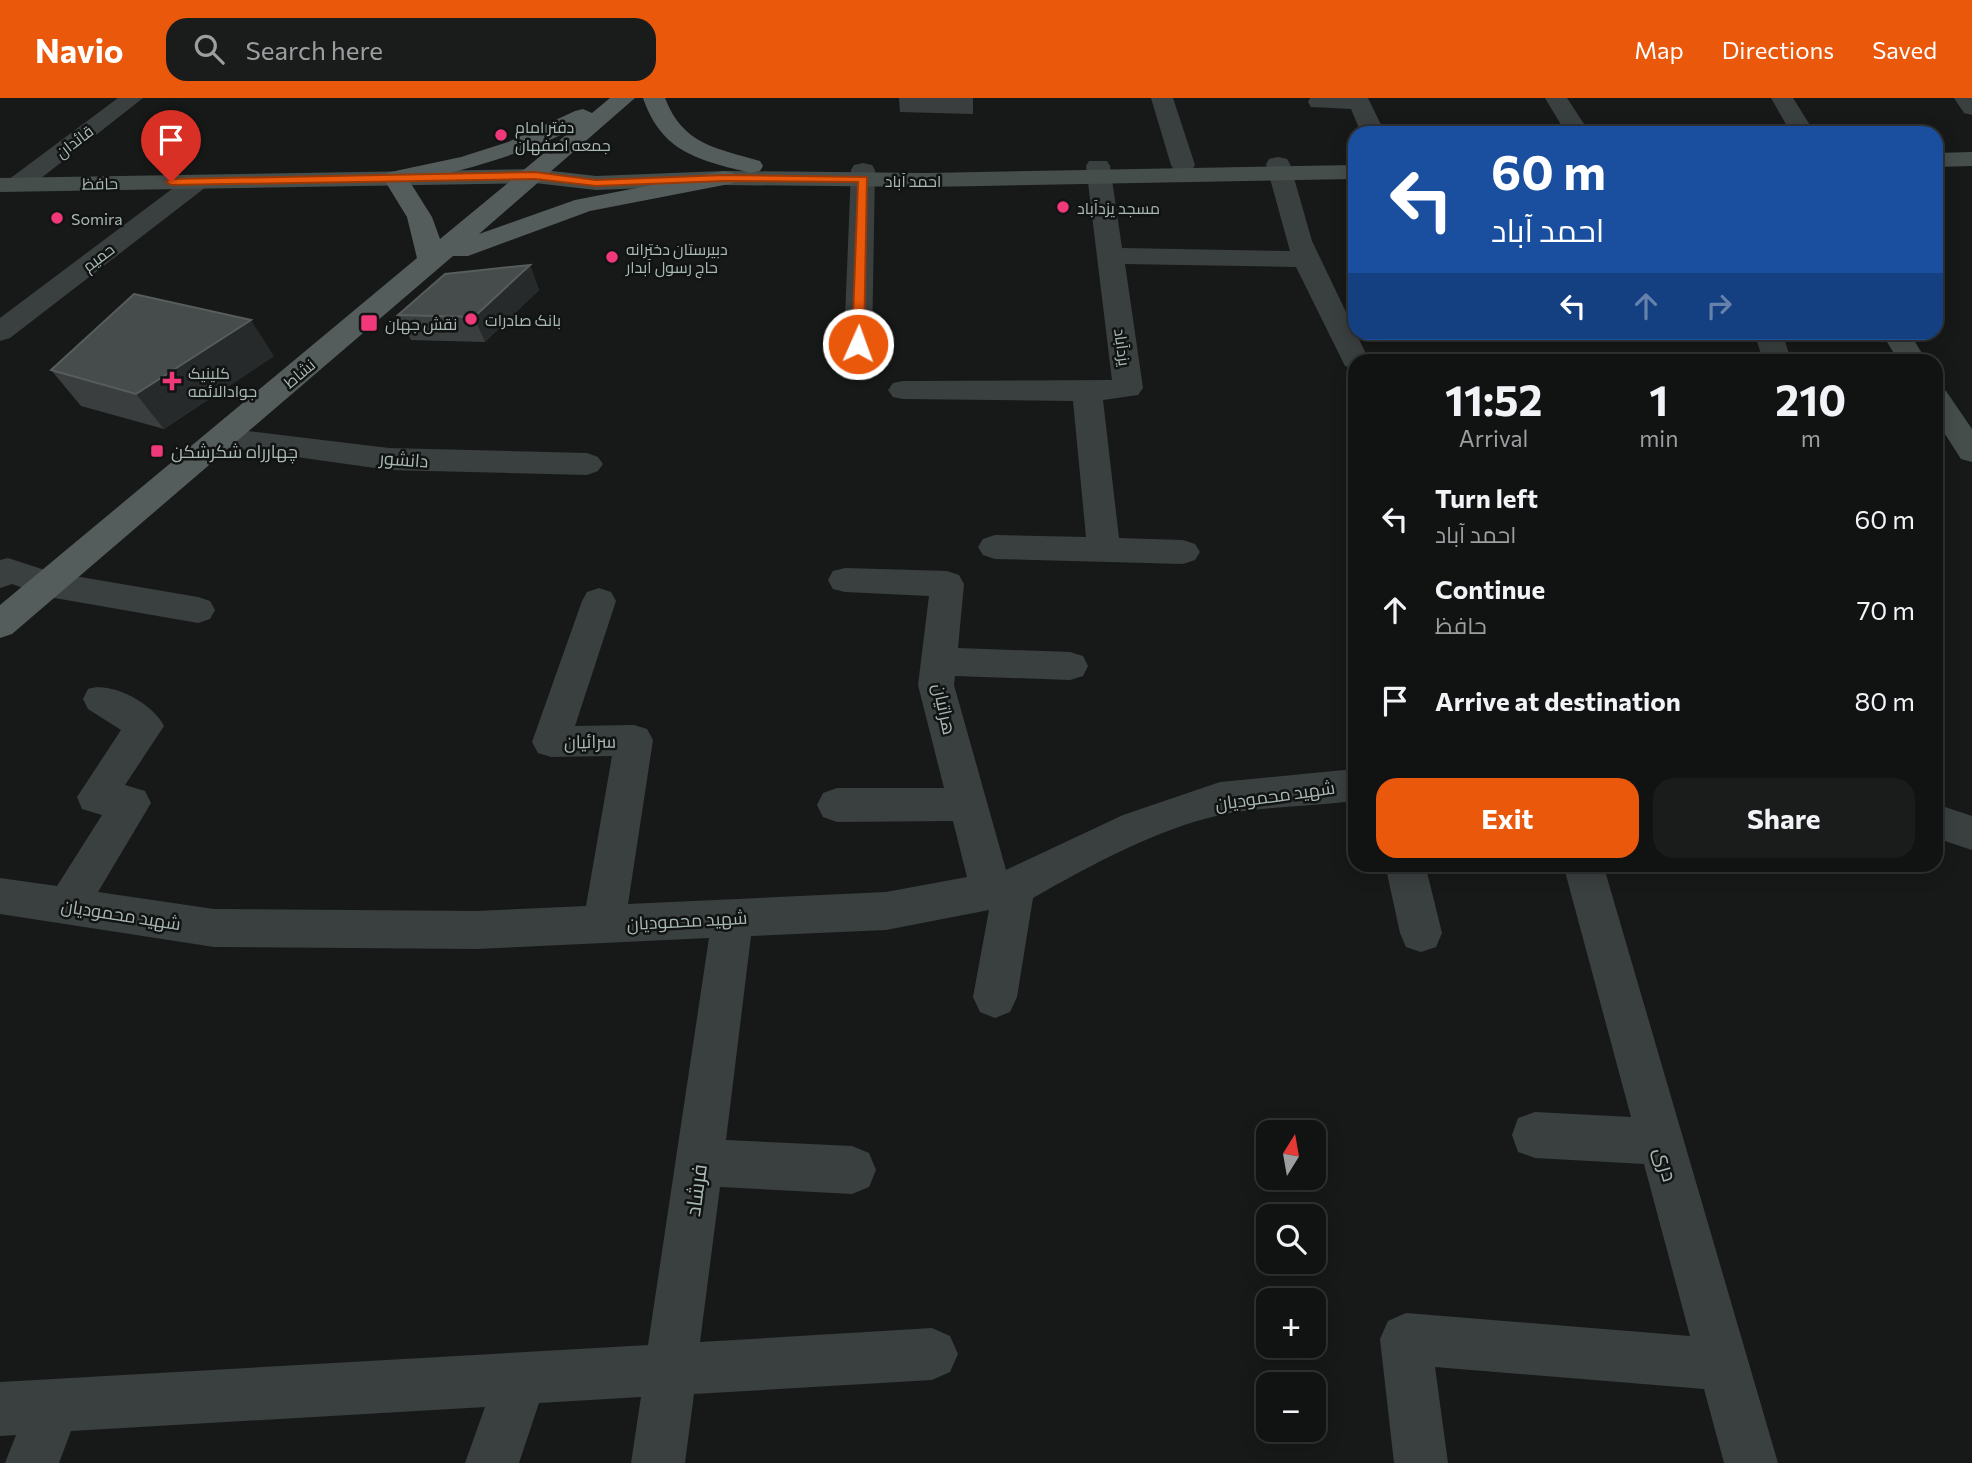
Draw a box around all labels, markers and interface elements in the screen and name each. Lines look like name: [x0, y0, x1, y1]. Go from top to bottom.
search box: [166, 18, 656, 81]
text: Navio: [35, 29, 124, 70]
icon: search: [190, 30, 228, 68]
text: Search here: [246, 34, 383, 65]
text: Map: [1634, 35, 1684, 64]
text: Directions: [1722, 35, 1834, 64]
text: Saved: [1872, 35, 1937, 64]
pin: [141, 110, 201, 182]
place label: دفتر امام جمعه اصفهان: [515, 117, 611, 156]
street label: قائدان: [51, 121, 98, 163]
icon: arrive: [152, 121, 190, 159]
marker: دفتر امام جمعه اصفهان: [493, 127, 509, 143]
text: 60 m: [1491, 140, 1606, 200]
icon: left: [1376, 154, 1467, 245]
street label: احمد آباد: [885, 171, 941, 191]
street label: حافظ: [82, 173, 118, 193]
place label: مسجد یزدآباد: [1077, 198, 1160, 218]
marker: مسجد یزدآباد: [1055, 199, 1071, 215]
place label: Somira: [71, 209, 123, 228]
text: احمد آباد: [1491, 209, 1604, 249]
marker: Somira: [49, 210, 65, 226]
street label: حمیم: [78, 239, 119, 277]
place label: دبیرستان دخترانه حاج رسول آبدار: [625, 239, 728, 279]
marker: دبیرستان دخترانه حاج رسول آبدار: [604, 249, 620, 265]
icon: left: [1554, 287, 1592, 325]
icon: ahead: [1627, 287, 1665, 325]
icon: right: [1700, 287, 1738, 325]
position arrow: [821, 307, 895, 381]
place label: بانک صادرات: [485, 310, 561, 330]
marker: بانک صادرات: [463, 311, 479, 327]
marker: نقش جهان: [359, 313, 379, 333]
place label: نقش جهان: [385, 314, 457, 335]
street label: یزدآباد: [1110, 327, 1135, 368]
street label: نشاط: [279, 354, 319, 392]
place label: کلینیک جوادالائمه: [188, 363, 257, 401]
marker: کلینیک جوادالائمه: [162, 371, 182, 391]
text: 11:52: [1445, 373, 1542, 425]
text: 1: [1649, 373, 1668, 425]
text: 210: [1775, 373, 1846, 425]
text: Arrival: [1459, 424, 1528, 452]
text: min: [1639, 424, 1678, 452]
text: m: [1801, 424, 1821, 452]
place label: چهارراه شکرشکن: [171, 440, 298, 464]
marker: چهارراه شکرشکن: [149, 443, 165, 459]
street label: دانشور: [378, 446, 429, 473]
text: Turn left: [1435, 482, 1538, 513]
icon: left: [1376, 500, 1414, 538]
text: 60 m: [1855, 503, 1915, 534]
text: احمد آباد: [1435, 520, 1516, 548]
text: Continue: [1435, 573, 1545, 604]
icon: ahead: [1376, 591, 1414, 629]
text: 70 m: [1857, 594, 1915, 625]
text: حافظ: [1435, 611, 1487, 639]
street label: هراتیان: [928, 681, 961, 737]
icon: arrive: [1376, 682, 1414, 720]
text: Arrive at destination: [1435, 685, 1681, 716]
text: 80 m: [1855, 685, 1915, 716]
street label: سرائیان: [564, 730, 616, 753]
street label: شهید محمودیان: [1214, 776, 1337, 815]
button: Exit: [1376, 778, 1639, 858]
button: Share: [1653, 778, 1915, 858]
street label: شهید محمودیان: [59, 894, 182, 935]
street label: شهید محمودیان: [626, 906, 748, 935]
north arrow: [1256, 1120, 1326, 1190]
map controls: [1256, 1120, 1326, 1442]
street label: دری: [1648, 1144, 1684, 1185]
street label: فرشاد: [679, 1162, 712, 1218]
button: search: [1256, 1204, 1326, 1274]
button: +: [1256, 1288, 1326, 1358]
button: −: [1256, 1372, 1326, 1442]

